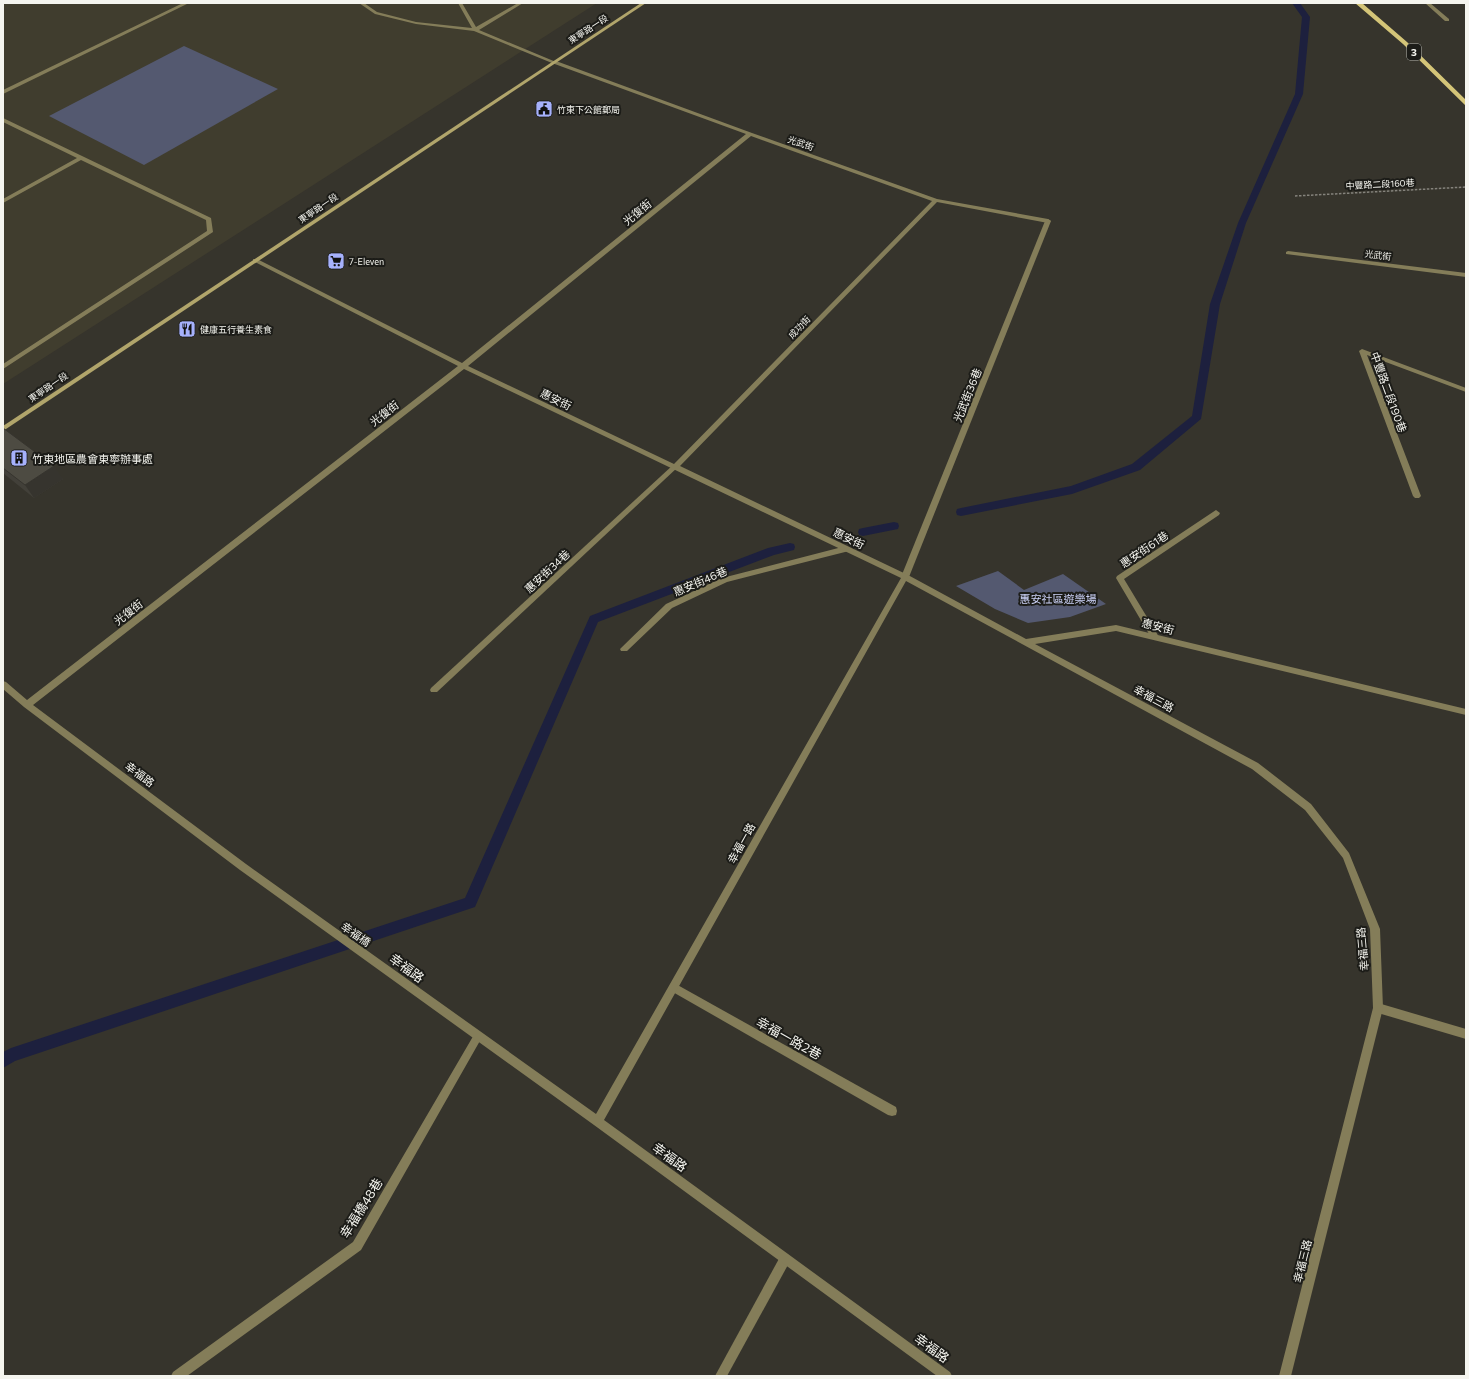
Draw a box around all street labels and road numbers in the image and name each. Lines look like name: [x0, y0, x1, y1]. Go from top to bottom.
street label: 東寧路一段: [566, 12, 610, 46]
road number: 3: [1407, 44, 1421, 60]
street label: 光武街: [786, 133, 816, 153]
street label: 中豐路二段160巷: [1345, 177, 1415, 191]
street label: 東寧路一段: [296, 191, 340, 225]
street label: 光復街: [620, 197, 654, 227]
street label: 光武街: [1364, 248, 1392, 262]
street label: 成功街: [786, 313, 812, 341]
street label: 中豐路二段190巷: [1368, 350, 1410, 434]
street label: 光武街36巷: [950, 366, 984, 424]
street label: 東寧路一段: [26, 370, 70, 404]
street label: 惠安街: [538, 386, 574, 412]
street label: 光復街: [367, 398, 401, 428]
street label: 惠安街: [831, 525, 867, 551]
street label: 惠安街61巷: [1117, 528, 1171, 570]
street label: 惠安街34巷: [522, 547, 572, 595]
street label: 惠安街46巷: [671, 564, 729, 598]
street label: 光復街: [111, 597, 145, 627]
street label: 惠安街: [1140, 616, 1176, 636]
street label: 幸福三路: [1132, 682, 1176, 714]
street label: 幸福路: [123, 759, 157, 789]
street label: 幸福一路: [725, 821, 757, 865]
street label: 幸福橋: [339, 919, 373, 949]
street label: 幸福三路: [1354, 927, 1370, 971]
street label: 幸福路: [387, 950, 427, 986]
street label: 幸福一路2巷: [754, 1013, 824, 1063]
street label: 幸福路: [650, 1139, 690, 1175]
street label: 幸福橋48巷: [336, 1175, 386, 1241]
street label: 幸福三路: [1290, 1238, 1314, 1284]
street label: 幸福路: [912, 1330, 952, 1366]

